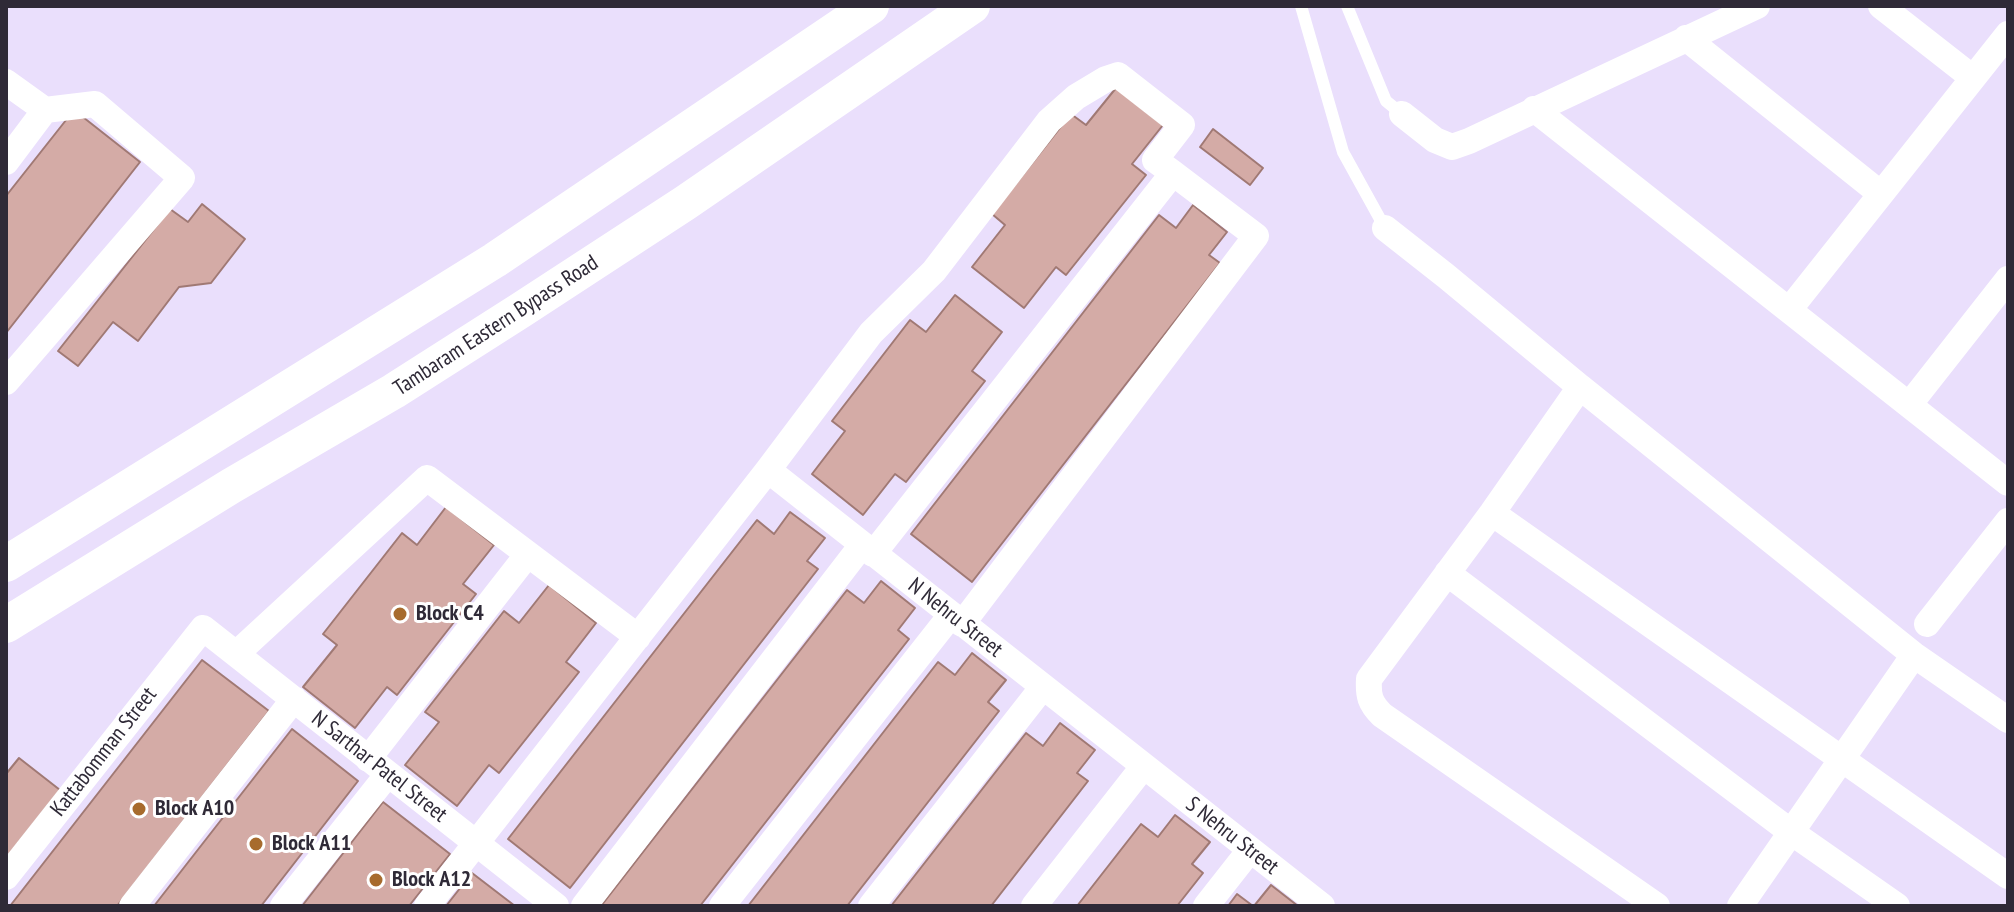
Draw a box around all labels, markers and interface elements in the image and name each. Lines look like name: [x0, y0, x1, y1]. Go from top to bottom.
street label: Tambaram Eastern Bypass Road: [389, 250, 603, 402]
street label: N Nehru Street: [902, 573, 1008, 663]
place label: Block C4: [416, 601, 484, 627]
marker: Block C4: [391, 605, 409, 623]
street label: Kattabomman Street: [45, 682, 163, 822]
street label: N Sarthar Patel Street: [306, 706, 452, 828]
street label: S Nehru Street: [1180, 792, 1284, 880]
place label: Block A10: [155, 796, 234, 822]
marker: Block A10: [130, 800, 148, 818]
place label: Block A11: [272, 831, 351, 857]
marker: Block A11: [247, 835, 265, 853]
place label: Block A12: [392, 867, 471, 893]
marker: Block A12: [367, 871, 385, 889]

